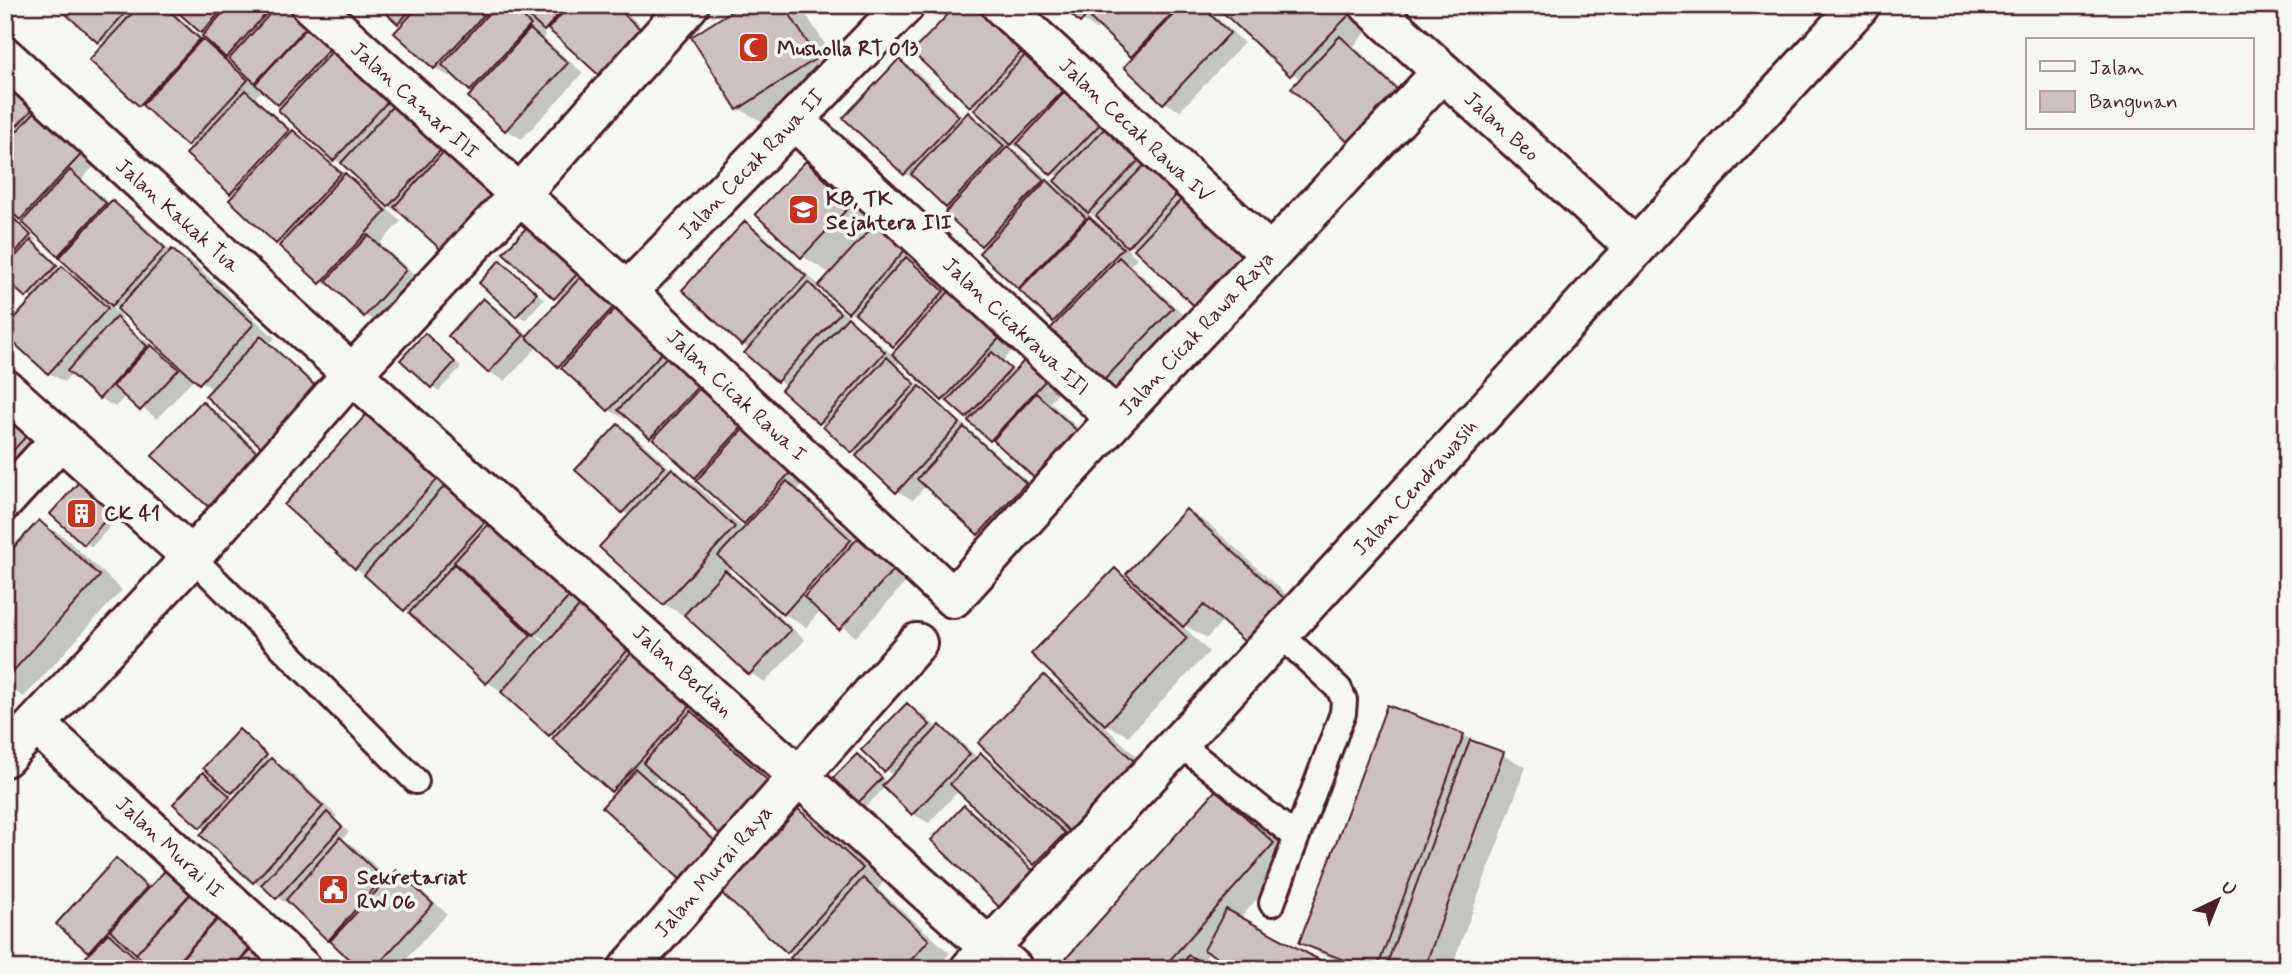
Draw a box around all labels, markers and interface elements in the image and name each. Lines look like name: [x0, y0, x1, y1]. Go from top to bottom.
mosque icon: Musholla RT 013: [737, 31, 771, 65]
place label: Musholla RT 013: [777, 35, 919, 63]
street label: Jalan Camar III: [344, 36, 485, 166]
legend: [2026, 38, 2254, 130]
street label: Jalan Cecak Rawa IV: [1052, 52, 1219, 210]
text: Jalan: [2089, 54, 2144, 82]
street label: Jalan Cecak Rawa II: [672, 83, 831, 246]
street label: Jalan Beo: [1458, 85, 1545, 168]
text: Bangunan: [2089, 88, 2178, 117]
street label: Jalan Kakak Tua: [109, 152, 246, 279]
place label: KB, TK Sejahtera III: [826, 185, 952, 237]
school or university icon: KB, TK Sejahtera III: [786, 193, 820, 227]
street label: Jalan Cicak Rawa Raya: [1113, 245, 1281, 422]
street label: Jalan Cicakrawa III: [936, 251, 1095, 402]
street label: Jalan Cicak Rawa I: [660, 323, 813, 468]
street label: Jalan Cendrawasih: [1347, 413, 1485, 562]
building icon: CK 41: [64, 496, 98, 530]
place label: CK 41: [104, 500, 160, 528]
street label: Jalan Berlian: [626, 619, 738, 724]
street label: Jalan Murai II: [109, 790, 229, 905]
street label: Jalan Murai Raya: [648, 799, 779, 944]
place label: Sekretariat RW 06: [357, 864, 467, 916]
north arrow: [2184, 866, 2254, 936]
public building icon: Sekretariat RW 06: [317, 872, 351, 906]
text: U: [2216, 875, 2242, 902]

